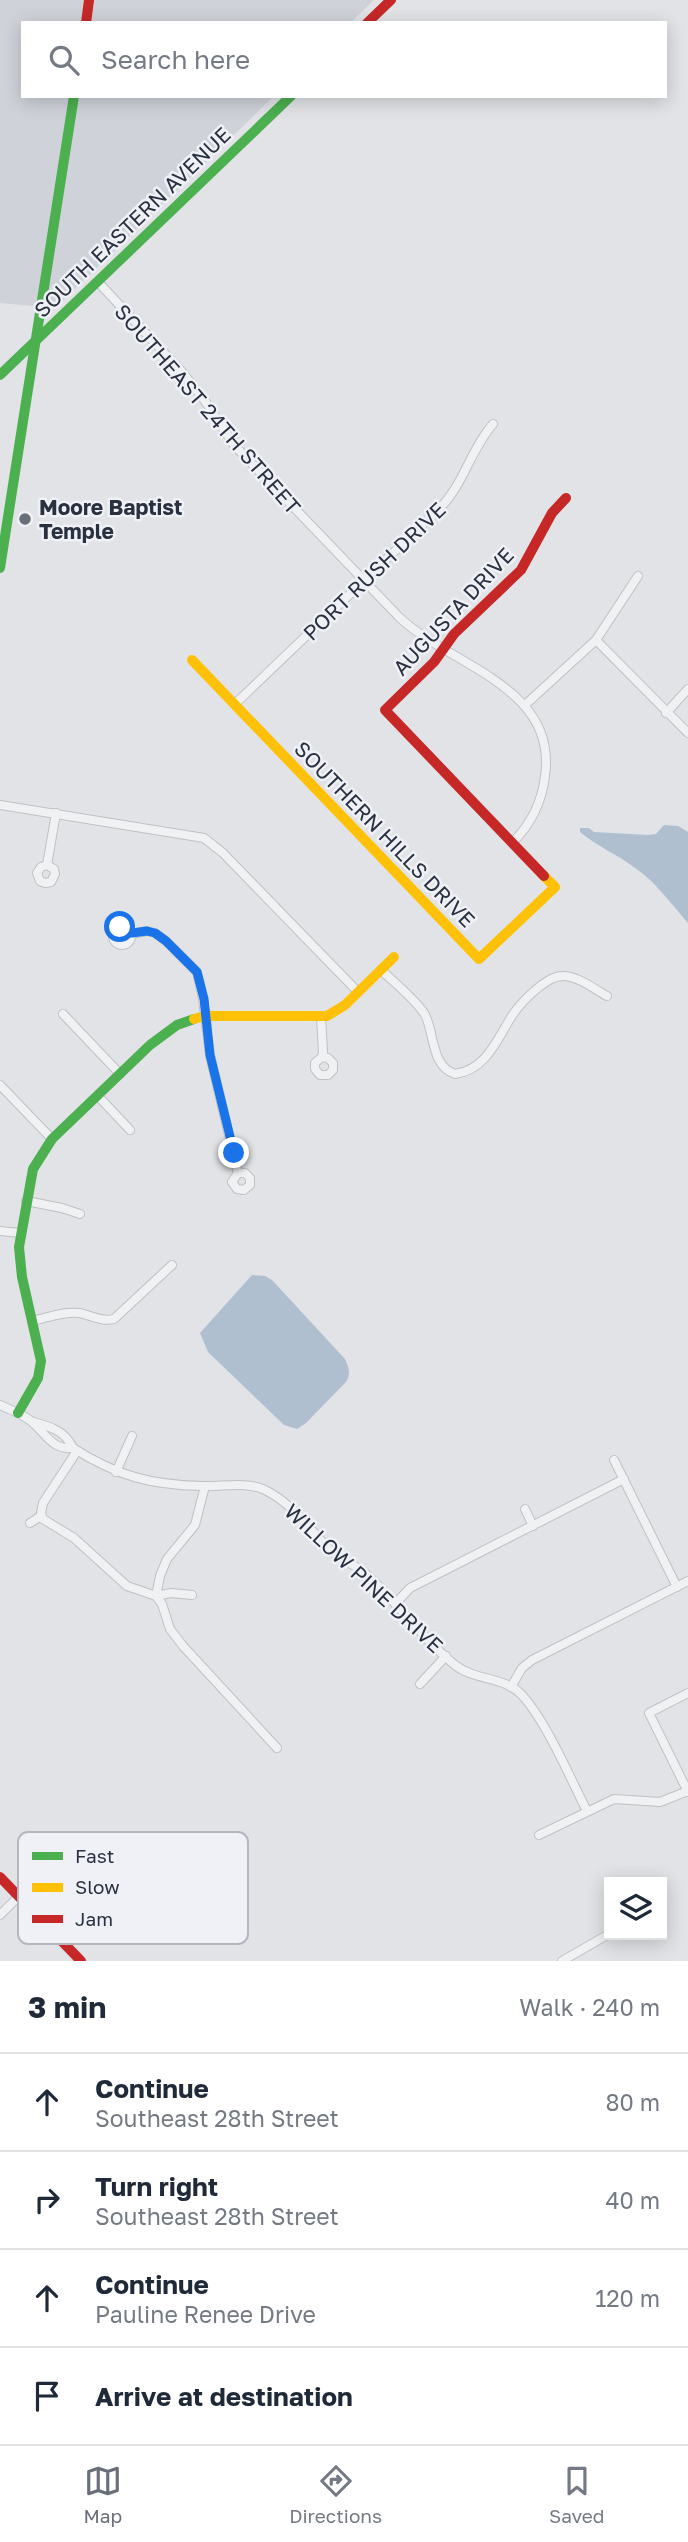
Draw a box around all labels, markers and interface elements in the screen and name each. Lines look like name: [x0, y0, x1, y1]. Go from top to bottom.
search box: [21, 21, 667, 98]
icon: search: [45, 41, 83, 79]
text: Search here: [101, 44, 250, 75]
street label: SOUTH EASTERN AVENUE: [28, 121, 236, 323]
street label: SOUTHEAST 24TH STREET: [110, 299, 306, 519]
place label: Moore Baptist Temple: [39, 494, 182, 544]
street label: PORT RUSH DRIVE: [297, 496, 451, 646]
marker: Moore Baptist Temple: [17, 511, 33, 527]
street label: AUGUSTA DRIVE: [387, 542, 519, 680]
street label: SOUTHERN HILLS DRIVE: [289, 735, 481, 933]
route start: [104, 911, 135, 942]
route end: [218, 1137, 249, 1168]
street label: WILLOW PINE DRIVE: [279, 1498, 449, 1658]
legend: [18, 1832, 248, 1944]
text: Fast: [75, 1844, 114, 1867]
text: Slow: [75, 1875, 120, 1898]
map controls: [604, 1877, 667, 1940]
button: layers: [604, 1877, 667, 1940]
text: Jam: [75, 1907, 113, 1930]
text: 3 min: [28, 1989, 106, 2025]
text: Walk · 240 m: [519, 1993, 660, 2021]
text: Continue: [95, 2073, 209, 2104]
icon: ahead: [28, 2083, 66, 2121]
text: 80 m: [606, 2088, 660, 2116]
text: Southeast 28th Street: [95, 2104, 339, 2132]
text: Turn right: [95, 2171, 218, 2202]
icon: right: [28, 2181, 66, 2219]
text: 40 m: [606, 2186, 660, 2214]
text: Southeast 28th Street: [95, 2202, 339, 2230]
text: Continue: [95, 2269, 209, 2300]
icon: ahead: [28, 2279, 66, 2317]
text: 120 m: [595, 2284, 660, 2312]
text: Pauline Renee Drive: [95, 2300, 316, 2328]
icon: arrive: [28, 2377, 66, 2415]
text: Arrive at destination: [95, 2381, 353, 2412]
tab: Map: [83, 2462, 122, 2527]
tab: Directions: [289, 2462, 382, 2527]
tab: Saved: [549, 2462, 605, 2527]

